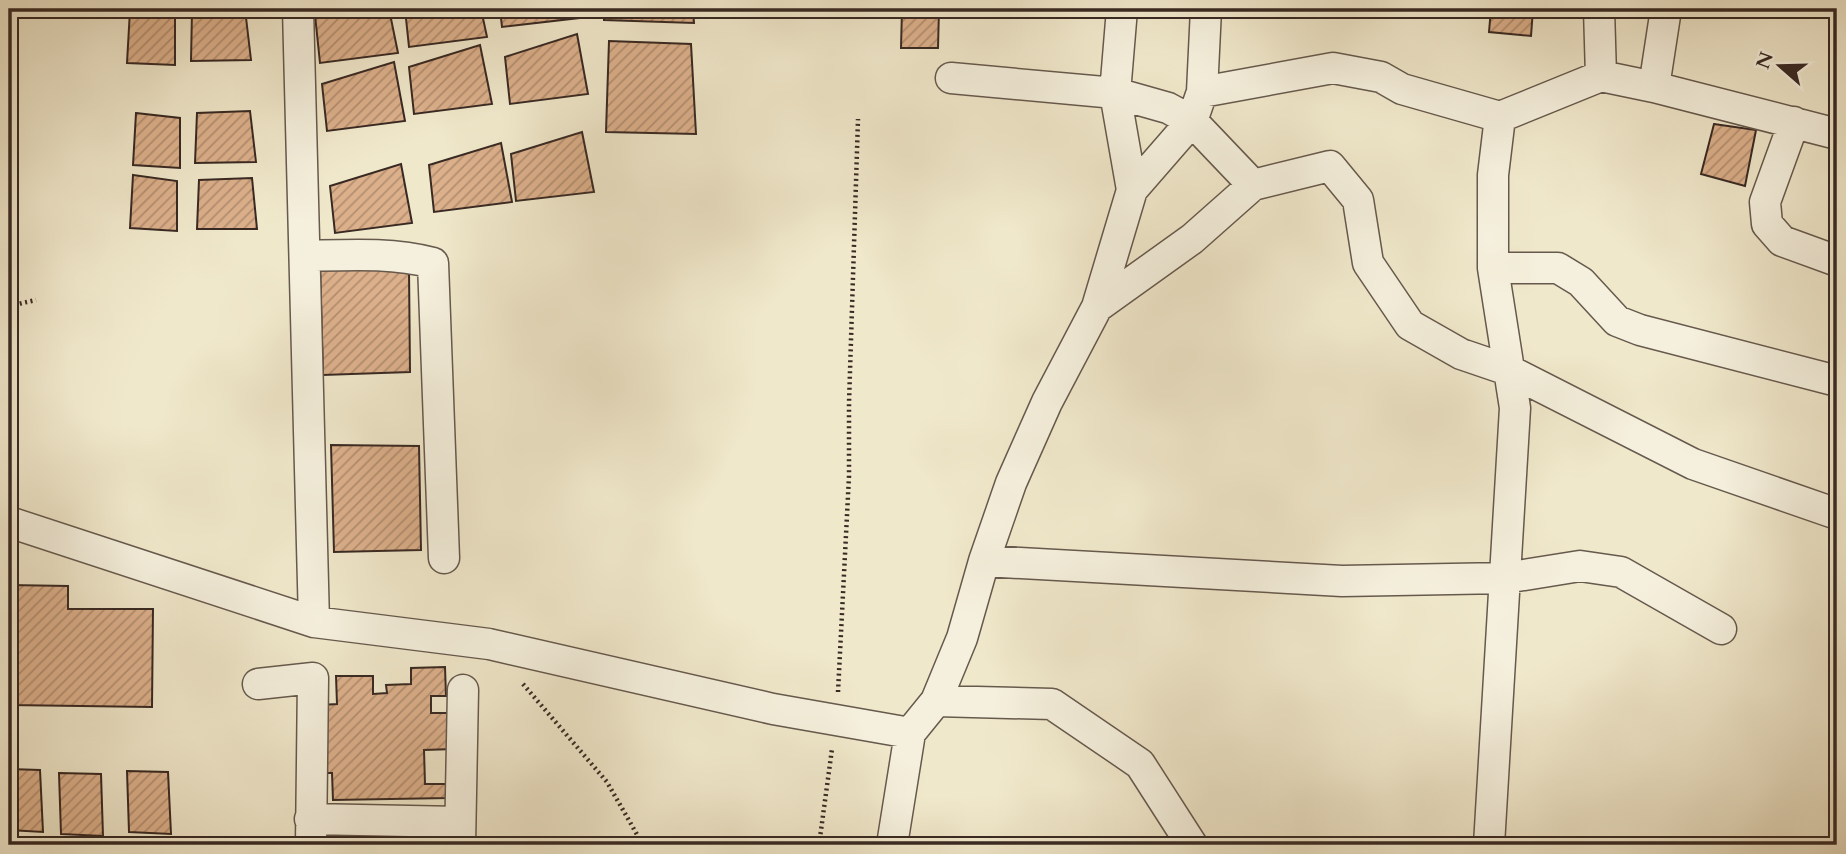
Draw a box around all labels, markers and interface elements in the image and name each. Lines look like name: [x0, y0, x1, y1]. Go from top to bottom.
north arrow: [1744, 32, 1814, 102]
text: N: [1750, 48, 1780, 73]

